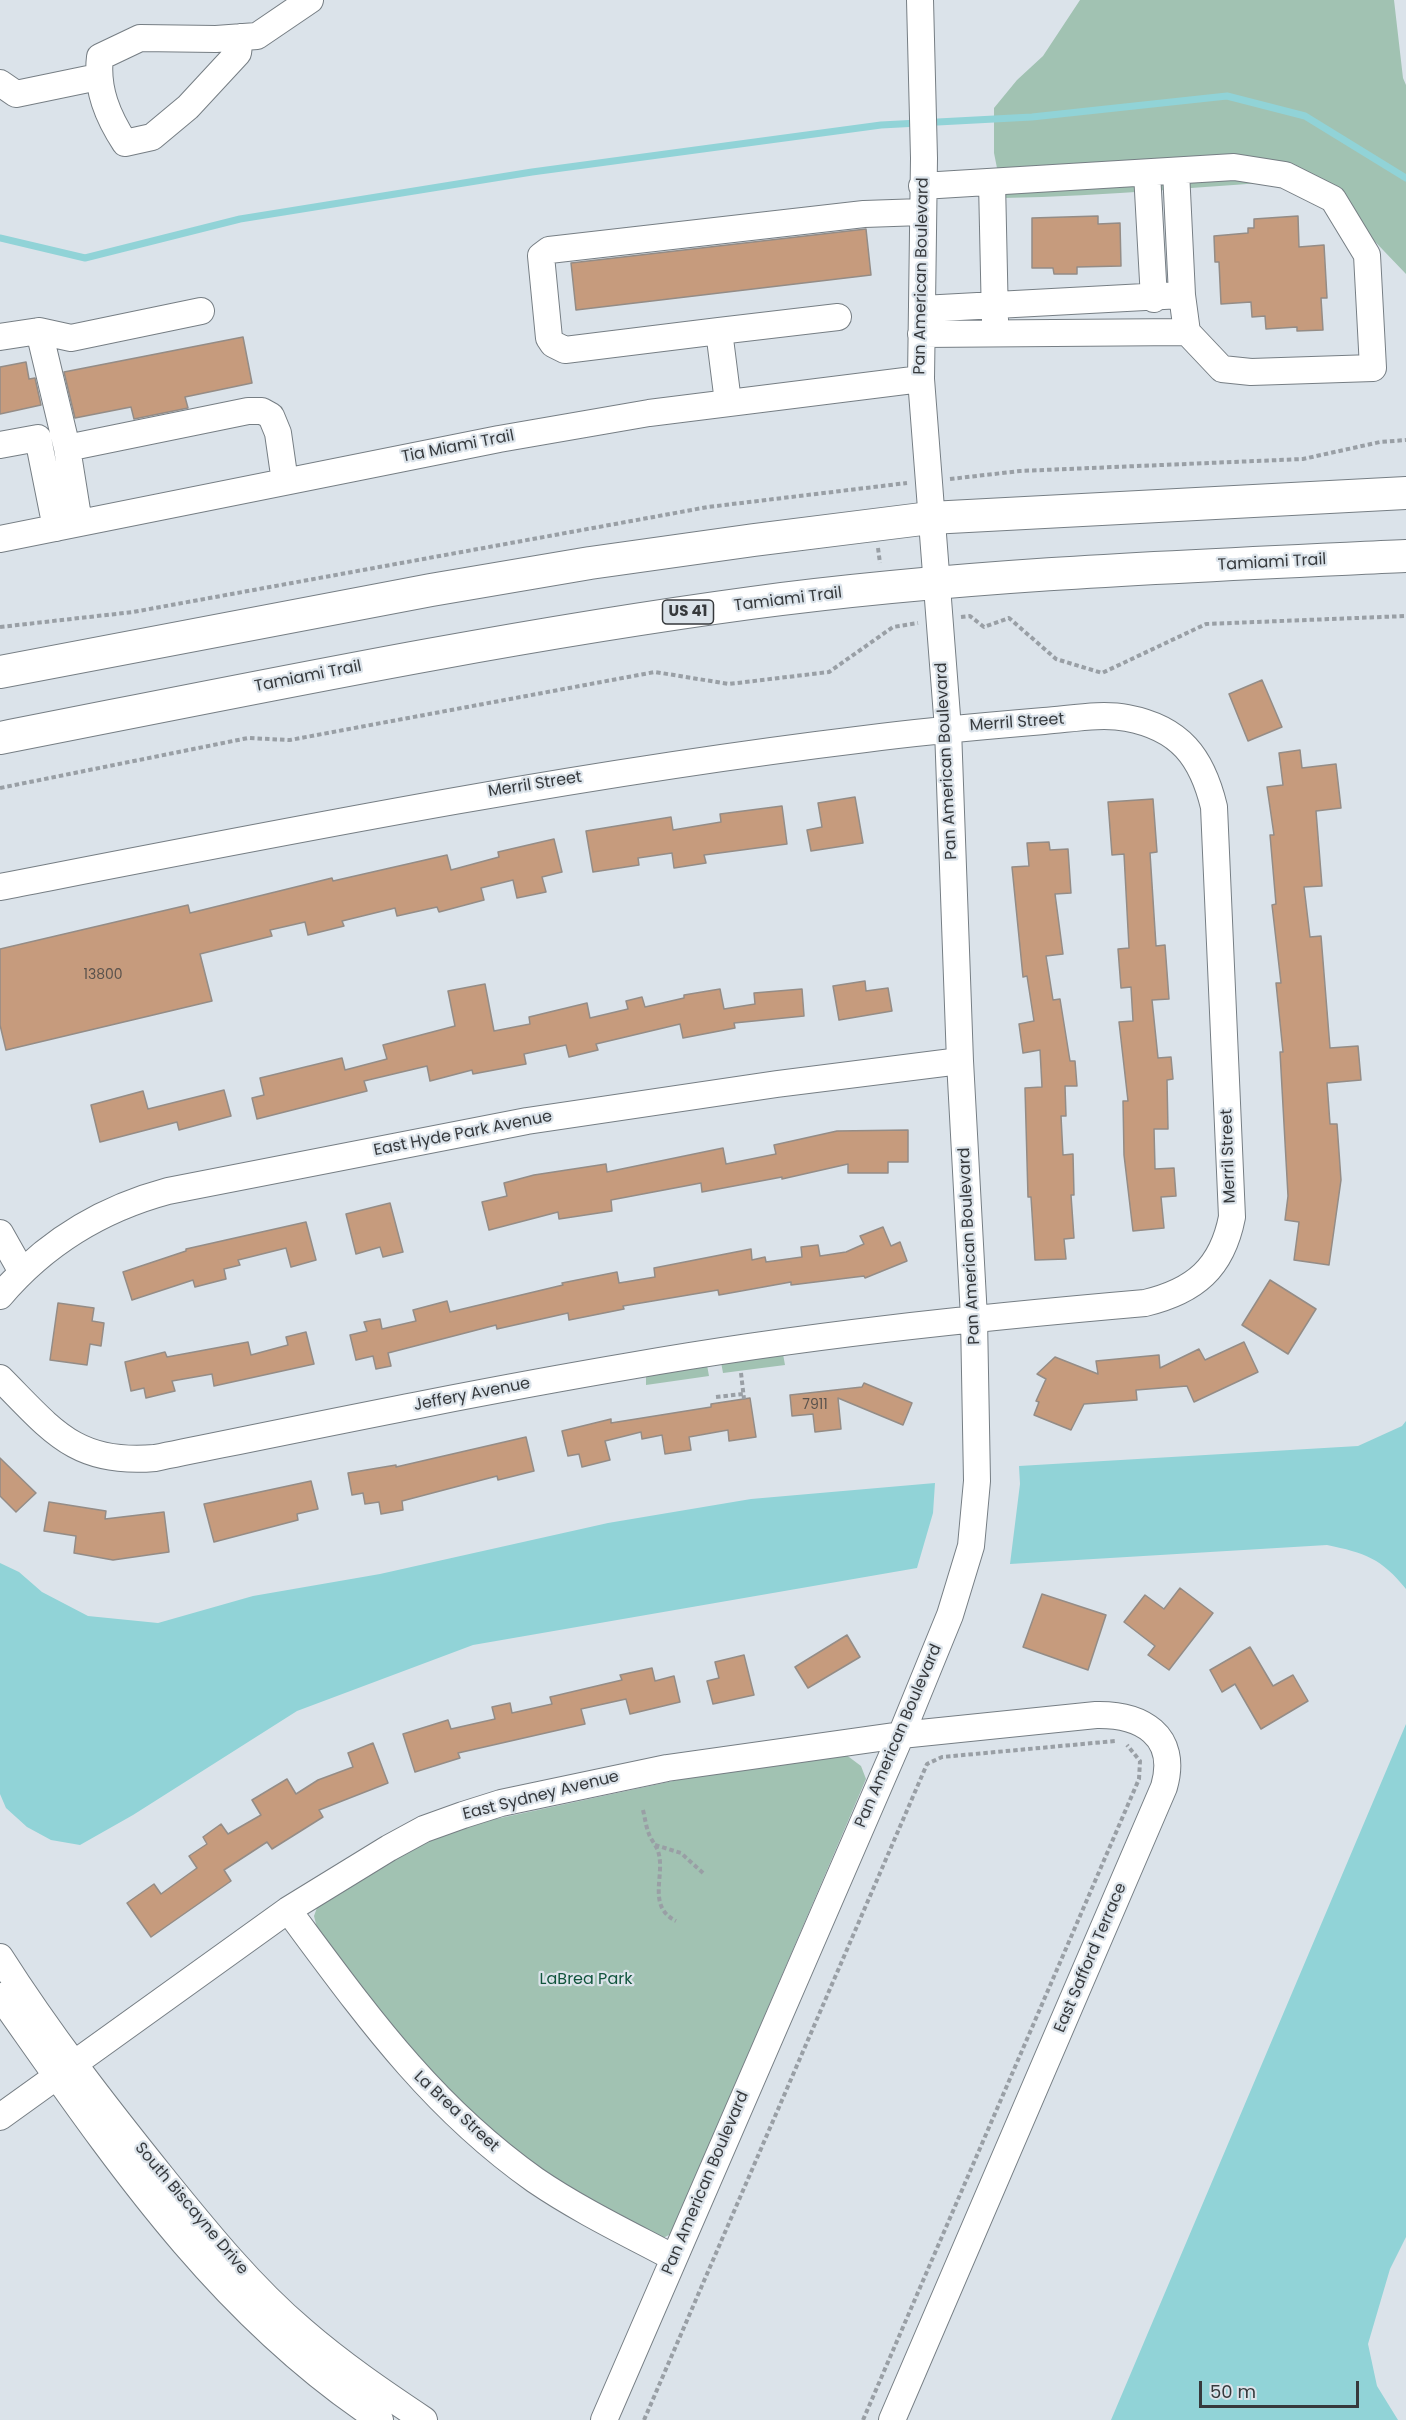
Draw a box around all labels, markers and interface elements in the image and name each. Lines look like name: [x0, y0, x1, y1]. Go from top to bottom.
street label: Pan American Boulevard: [911, 177, 933, 375]
street label: Tia Miami Trail: [400, 427, 516, 467]
street label: Tamiami Trail: [1217, 551, 1327, 575]
street label: Tamiami Trail: [733, 584, 843, 616]
road number: US 41: [662, 600, 714, 624]
street label: Tamiami Trail: [253, 657, 363, 697]
street label: Pan American Boulevard: [932, 662, 962, 860]
street label: Merril Street: [969, 710, 1065, 736]
street label: Merril Street: [487, 768, 583, 802]
house number: 13800: [83, 967, 123, 983]
street label: East Hyde Park Avenue: [372, 1107, 554, 1161]
street label: Merril Street: [1218, 1108, 1240, 1204]
street label: Pan American Boulevard: [955, 1147, 985, 1345]
street label: Jeffery Avenue: [412, 1374, 532, 1416]
house number: 7911: [802, 1397, 828, 1413]
street label: Pan American Boulevard: [852, 1641, 946, 1831]
street label: East Sydney Avenue: [461, 1767, 621, 1825]
street label: East Safford Terrace: [1051, 1880, 1131, 2036]
park label: LaBrea Park: [540, 1970, 632, 1990]
street label: La Brea Street: [409, 2068, 503, 2156]
street label: Pan American Boulevard: [659, 2088, 753, 2278]
street label: South Biscayne Drive: [130, 2139, 252, 2279]
scale bar: [1202, 2369, 1362, 2407]
text: 50 m: [1210, 2379, 1256, 2404]

